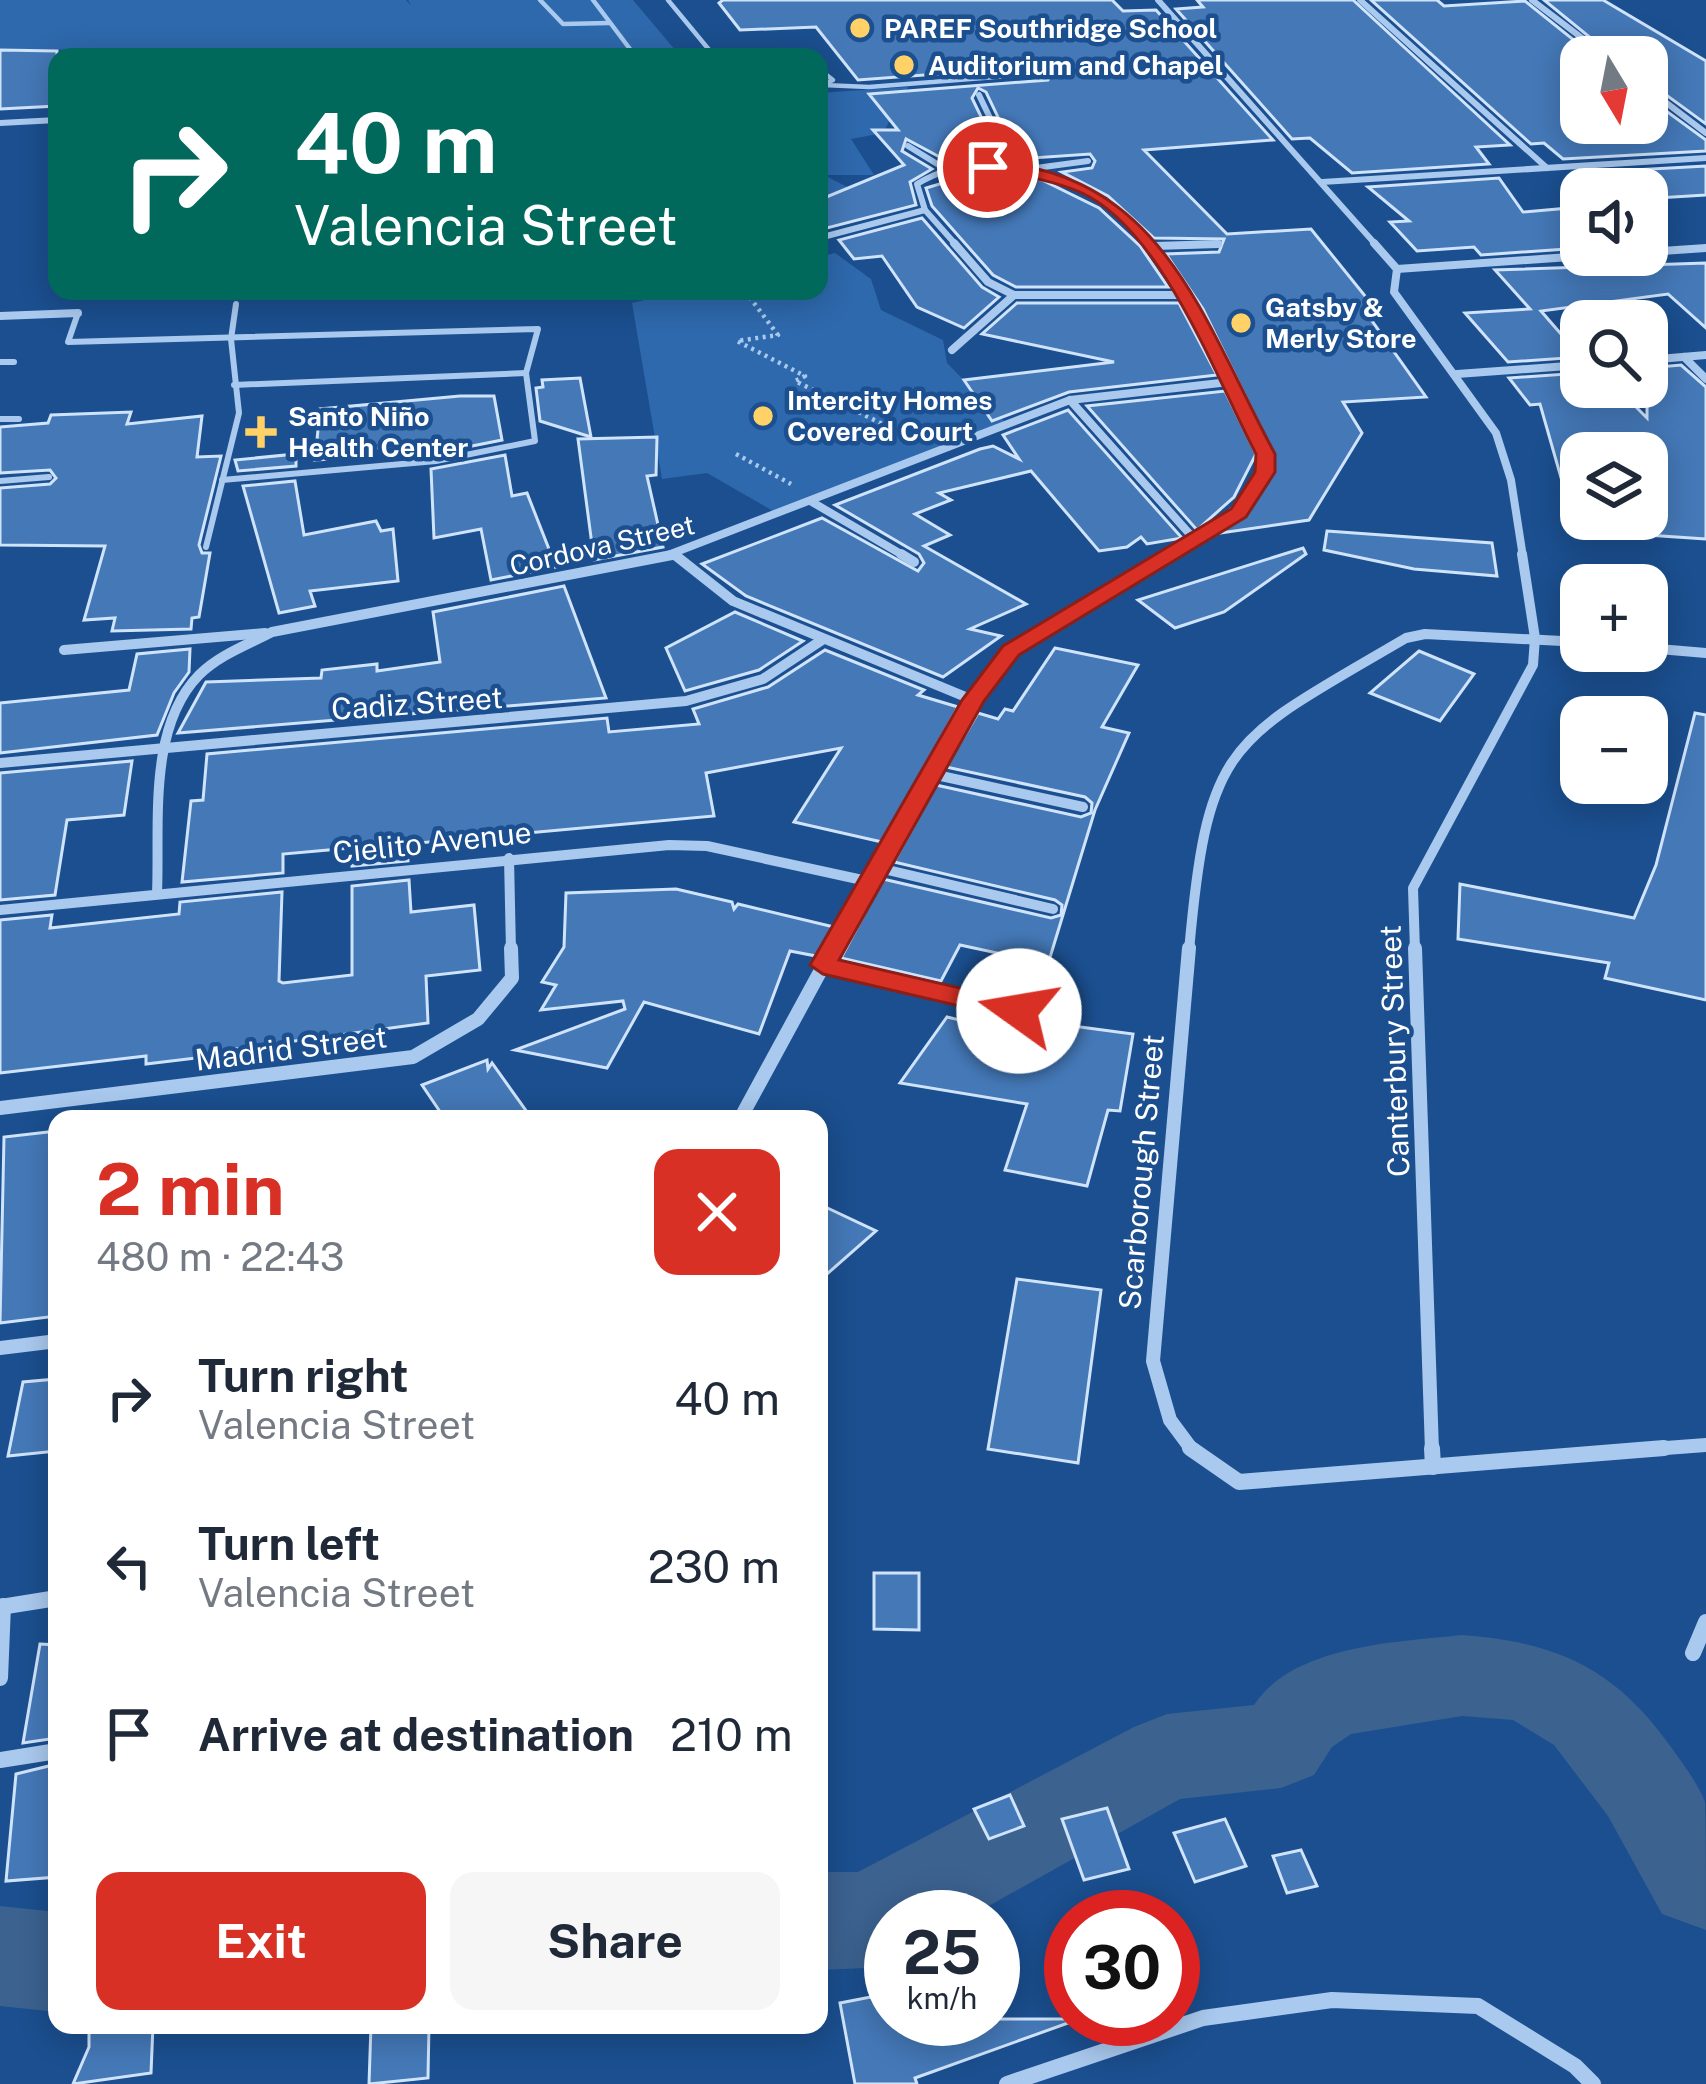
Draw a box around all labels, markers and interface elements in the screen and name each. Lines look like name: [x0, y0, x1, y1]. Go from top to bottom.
place label: PAREF Southridge School: [884, 12, 1217, 44]
marker: PAREF Southridge School: [847, 15, 873, 41]
north arrow: [1560, 36, 1668, 144]
map controls: [1560, 36, 1668, 804]
place label: Auditorium and Chapel: [928, 49, 1223, 81]
marker: Auditorium and Chapel: [891, 52, 917, 78]
text: 40 m: [294, 93, 497, 192]
icon: right: [96, 96, 252, 252]
pin: [937, 116, 1039, 218]
icon: arrive: [955, 134, 1021, 200]
button: sound: [1560, 168, 1668, 276]
text: Valencia Street: [294, 194, 678, 257]
place label: Gatsby & Merly Store: [1265, 291, 1417, 354]
button: search: [1560, 300, 1668, 408]
marker: Gatsby & Merly Store: [1228, 310, 1254, 336]
place label: Intercity Homes Covered Court: [787, 384, 992, 447]
place label: Santo Niño Health Center: [288, 400, 468, 463]
marker: Intercity Homes Covered Court: [750, 403, 776, 429]
marker: Santo Niño Health Center: [245, 416, 277, 448]
button: layers: [1560, 432, 1668, 540]
street label: Cordova Street: [506, 508, 698, 582]
button: +: [1560, 564, 1668, 672]
street label: Cadiz Street: [330, 679, 504, 727]
button: −: [1560, 696, 1668, 804]
street label: Cielito Avenue: [331, 814, 533, 870]
street label: Canterbury Street: [1372, 924, 1416, 1178]
position arrow: [956, 948, 1082, 1074]
street label: Madrid Street: [193, 1018, 389, 1078]
street label: Scarborough Street: [1111, 1033, 1171, 1311]
text: 2 min: [96, 1147, 285, 1231]
button: close: [654, 1149, 780, 1275]
text: 480 m · 22:43: [96, 1234, 344, 1280]
text: Turn right: [198, 1349, 409, 1402]
icon: right: [96, 1365, 162, 1431]
text: 40 m: [674, 1372, 780, 1425]
text: Valencia Street: [198, 1402, 475, 1448]
text: Turn left: [198, 1517, 380, 1570]
icon: left: [96, 1533, 162, 1599]
text: 230 m: [648, 1540, 780, 1593]
text: Valencia Street: [198, 1570, 475, 1616]
icon: arrive: [96, 1701, 162, 1767]
text: Arrive at destination: [198, 1708, 634, 1761]
text: 210 m: [670, 1708, 793, 1761]
button: Exit: [96, 1872, 426, 2010]
button: Share: [450, 1872, 780, 2010]
speed limit sign: 30: [1044, 1890, 1200, 2046]
text: 25: [903, 1917, 981, 1988]
text: km/h: [907, 1980, 977, 2016]

